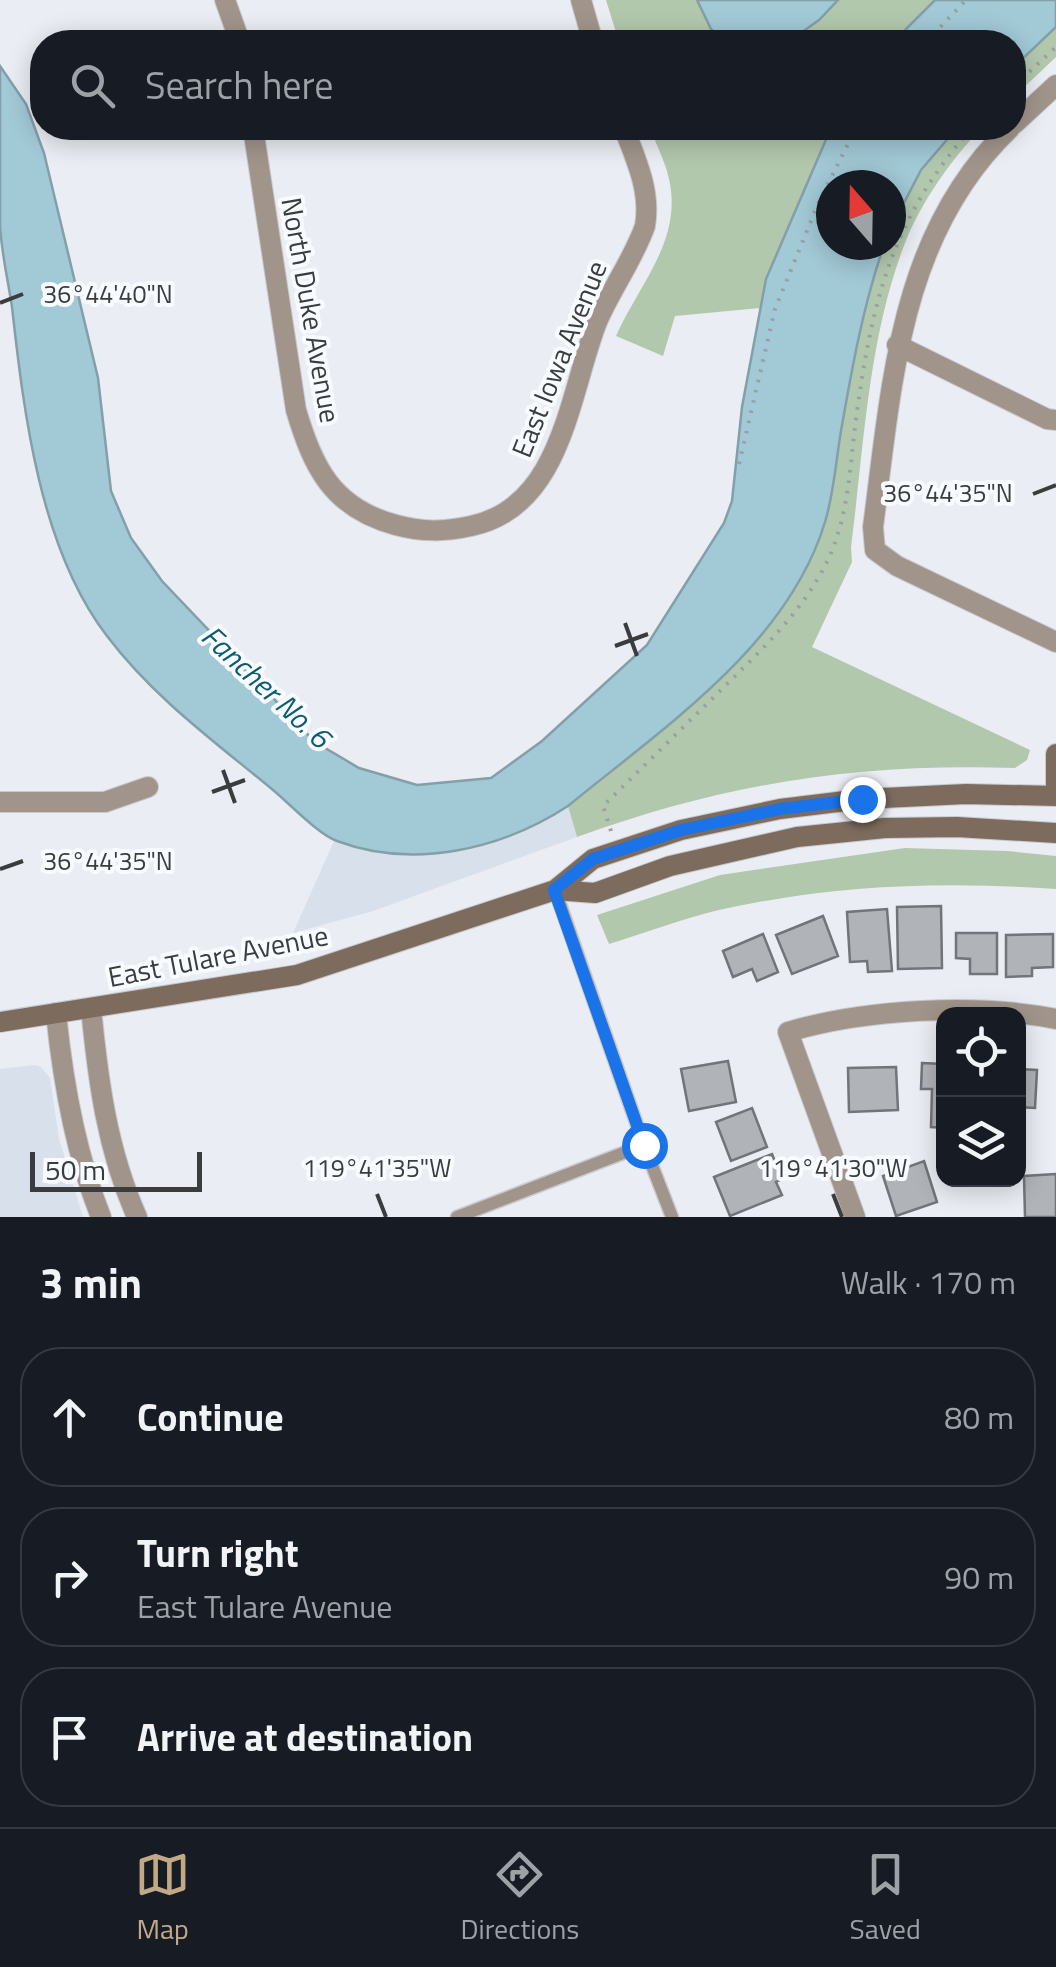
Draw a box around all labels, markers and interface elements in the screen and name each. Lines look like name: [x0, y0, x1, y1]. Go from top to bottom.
search box: [30, 30, 1026, 140]
text: Search here: [145, 56, 333, 114]
icon: search: [65, 58, 120, 113]
north arrow: [816, 170, 906, 260]
street label: North Duke Avenue: [271, 194, 352, 426]
street label: East Iowa Avenue: [499, 254, 618, 464]
text: 36°44'40"N: [43, 275, 173, 313]
text: 36°44'35"N: [883, 474, 1013, 512]
water label: Fancher No. 6: [191, 614, 344, 760]
route end: [840, 777, 886, 823]
text: 36°44'35"N: [43, 842, 173, 880]
street label: East Tulare Avenue: [104, 913, 332, 998]
map controls: [936, 1007, 1026, 1187]
button: locate: [936, 1007, 1026, 1097]
button: layers: [936, 1097, 1026, 1187]
route start: [622, 1123, 668, 1169]
scale bar: [30, 1147, 202, 1192]
text: 50 m: [45, 1148, 106, 1191]
text: 119°41'35"W: [303, 1149, 451, 1187]
text: 119°41'30"W: [759, 1149, 907, 1187]
text: 3 min: [40, 1250, 142, 1314]
text: Walk · 170 m: [841, 1258, 1016, 1306]
text: Continue: [137, 1388, 284, 1446]
icon: ahead: [42, 1390, 97, 1445]
text: 80 m: [944, 1393, 1014, 1441]
text: Turn right: [137, 1524, 299, 1582]
icon: right: [42, 1550, 97, 1605]
text: 90 m: [944, 1553, 1014, 1601]
text: East Tulare Avenue: [137, 1582, 392, 1630]
text: Arrive at destination: [137, 1708, 473, 1766]
icon: arrive: [42, 1710, 97, 1765]
tab: Map: [135, 1847, 190, 1950]
tab: Directions: [460, 1847, 579, 1950]
tab: Saved: [850, 1847, 921, 1950]

